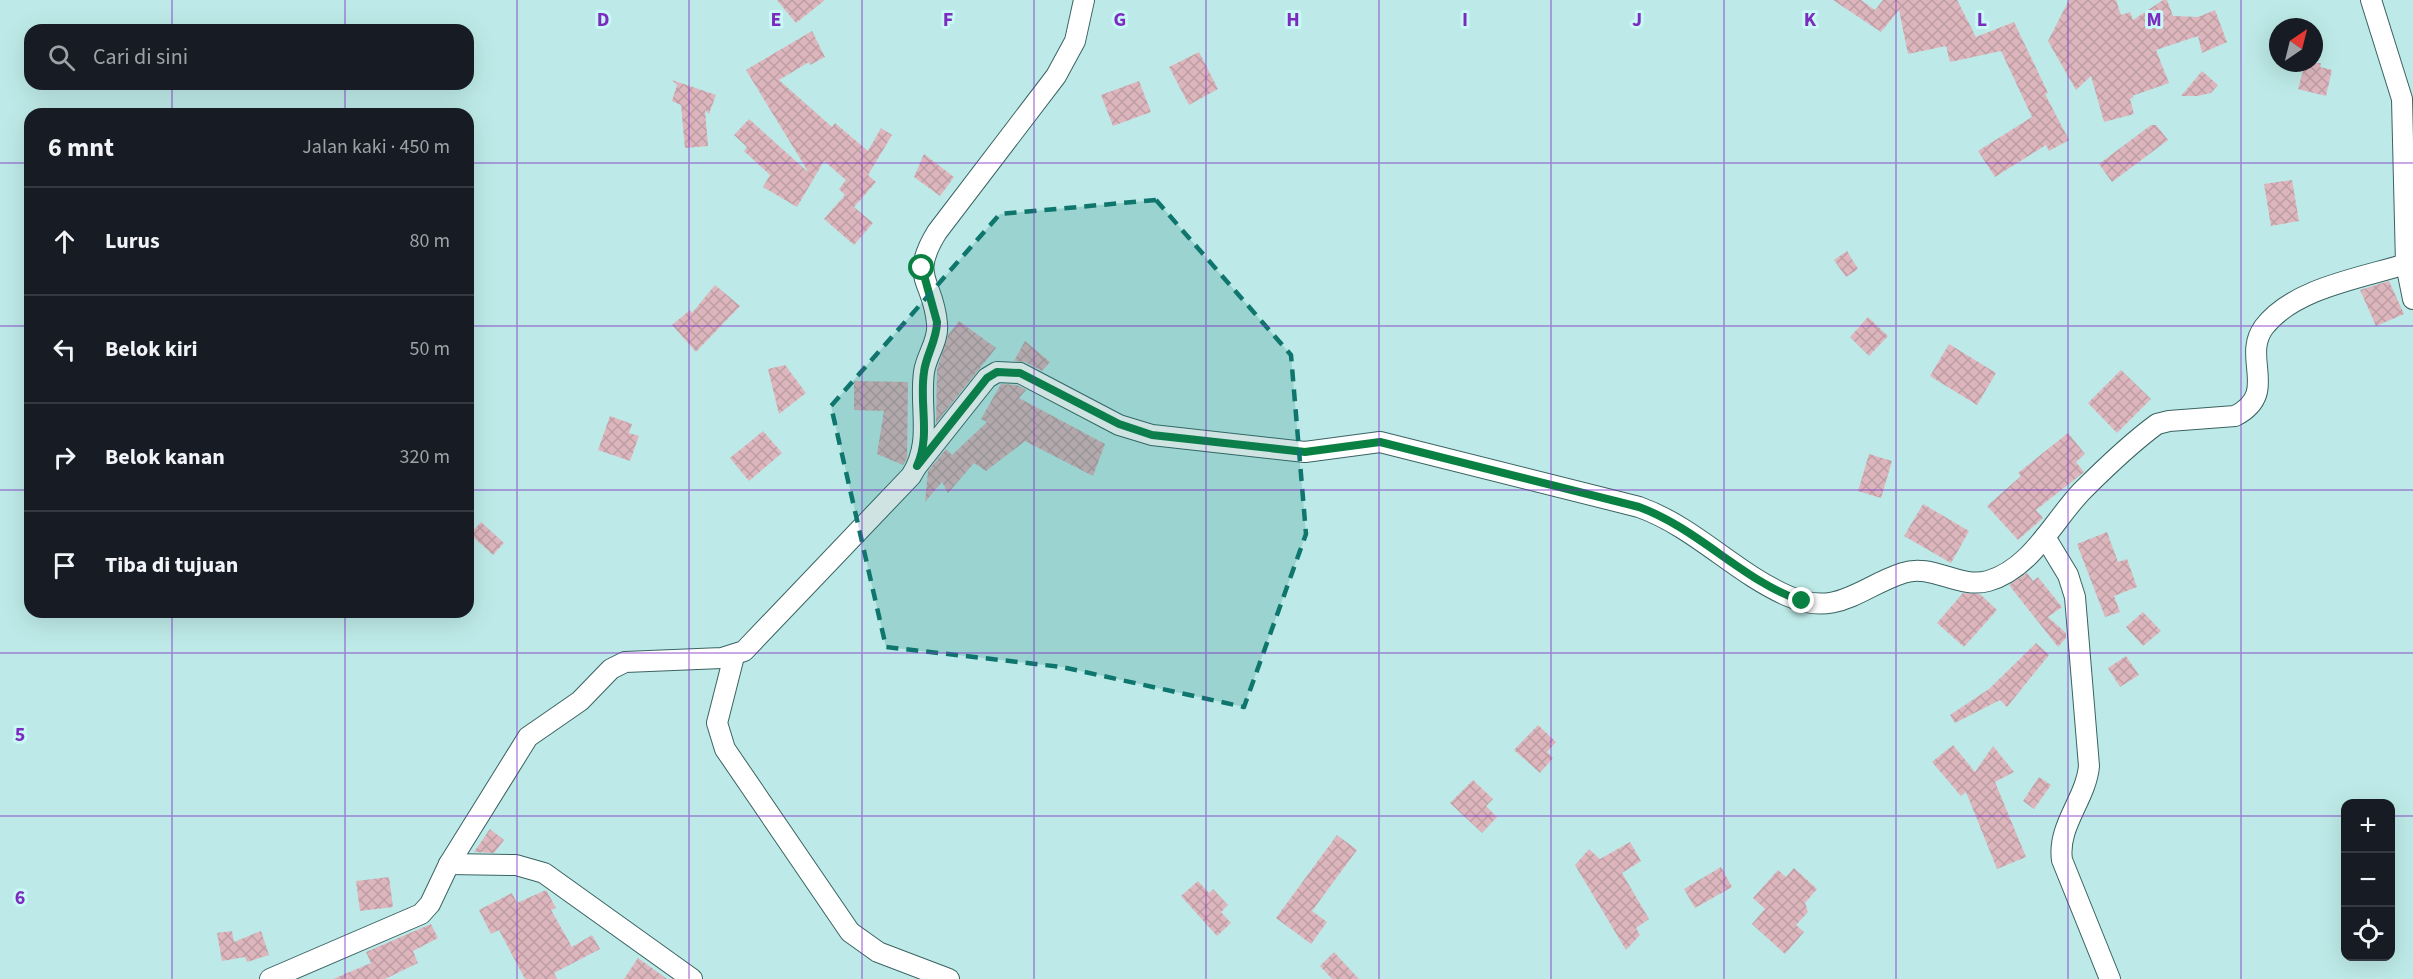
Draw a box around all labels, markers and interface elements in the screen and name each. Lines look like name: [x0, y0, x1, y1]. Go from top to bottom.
text: D: [597, 6, 609, 34]
text: E: [771, 6, 781, 34]
text: F: [943, 6, 953, 34]
text: G: [1114, 6, 1126, 34]
text: H: [1286, 6, 1300, 34]
text: I: [1462, 6, 1468, 34]
text: J: [1632, 6, 1642, 34]
text: K: [1804, 6, 1817, 34]
text: L: [1977, 6, 1987, 34]
text: M: [2146, 6, 2162, 34]
north arrow: [2269, 18, 2323, 72]
search box: [24, 24, 474, 90]
icon: search: [45, 41, 78, 74]
text: Cari di sini: [93, 41, 188, 73]
text: 6 mnt: [48, 129, 114, 166]
text: Jalan kaki · 450 m: [302, 133, 450, 161]
icon: ahead: [48, 225, 81, 258]
text: Lurus: [105, 225, 160, 257]
text: 80 m: [410, 227, 450, 255]
route start: [908, 254, 934, 280]
icon: left: [48, 333, 81, 366]
text: Belok kiri: [105, 333, 198, 365]
text: 50 m: [410, 335, 450, 363]
icon: right: [48, 441, 81, 474]
text: Belok kanan: [105, 441, 225, 473]
text: 320 m: [400, 443, 450, 471]
icon: arrive: [48, 549, 81, 582]
text: Tiba di tujuan: [105, 549, 238, 581]
route end: [1788, 587, 1814, 613]
text: 5: [15, 721, 25, 749]
map controls: [2341, 799, 2395, 961]
button: +: [2341, 799, 2395, 853]
button: −: [2341, 853, 2395, 907]
text: 6: [15, 884, 25, 912]
button: locate: [2341, 907, 2395, 961]

